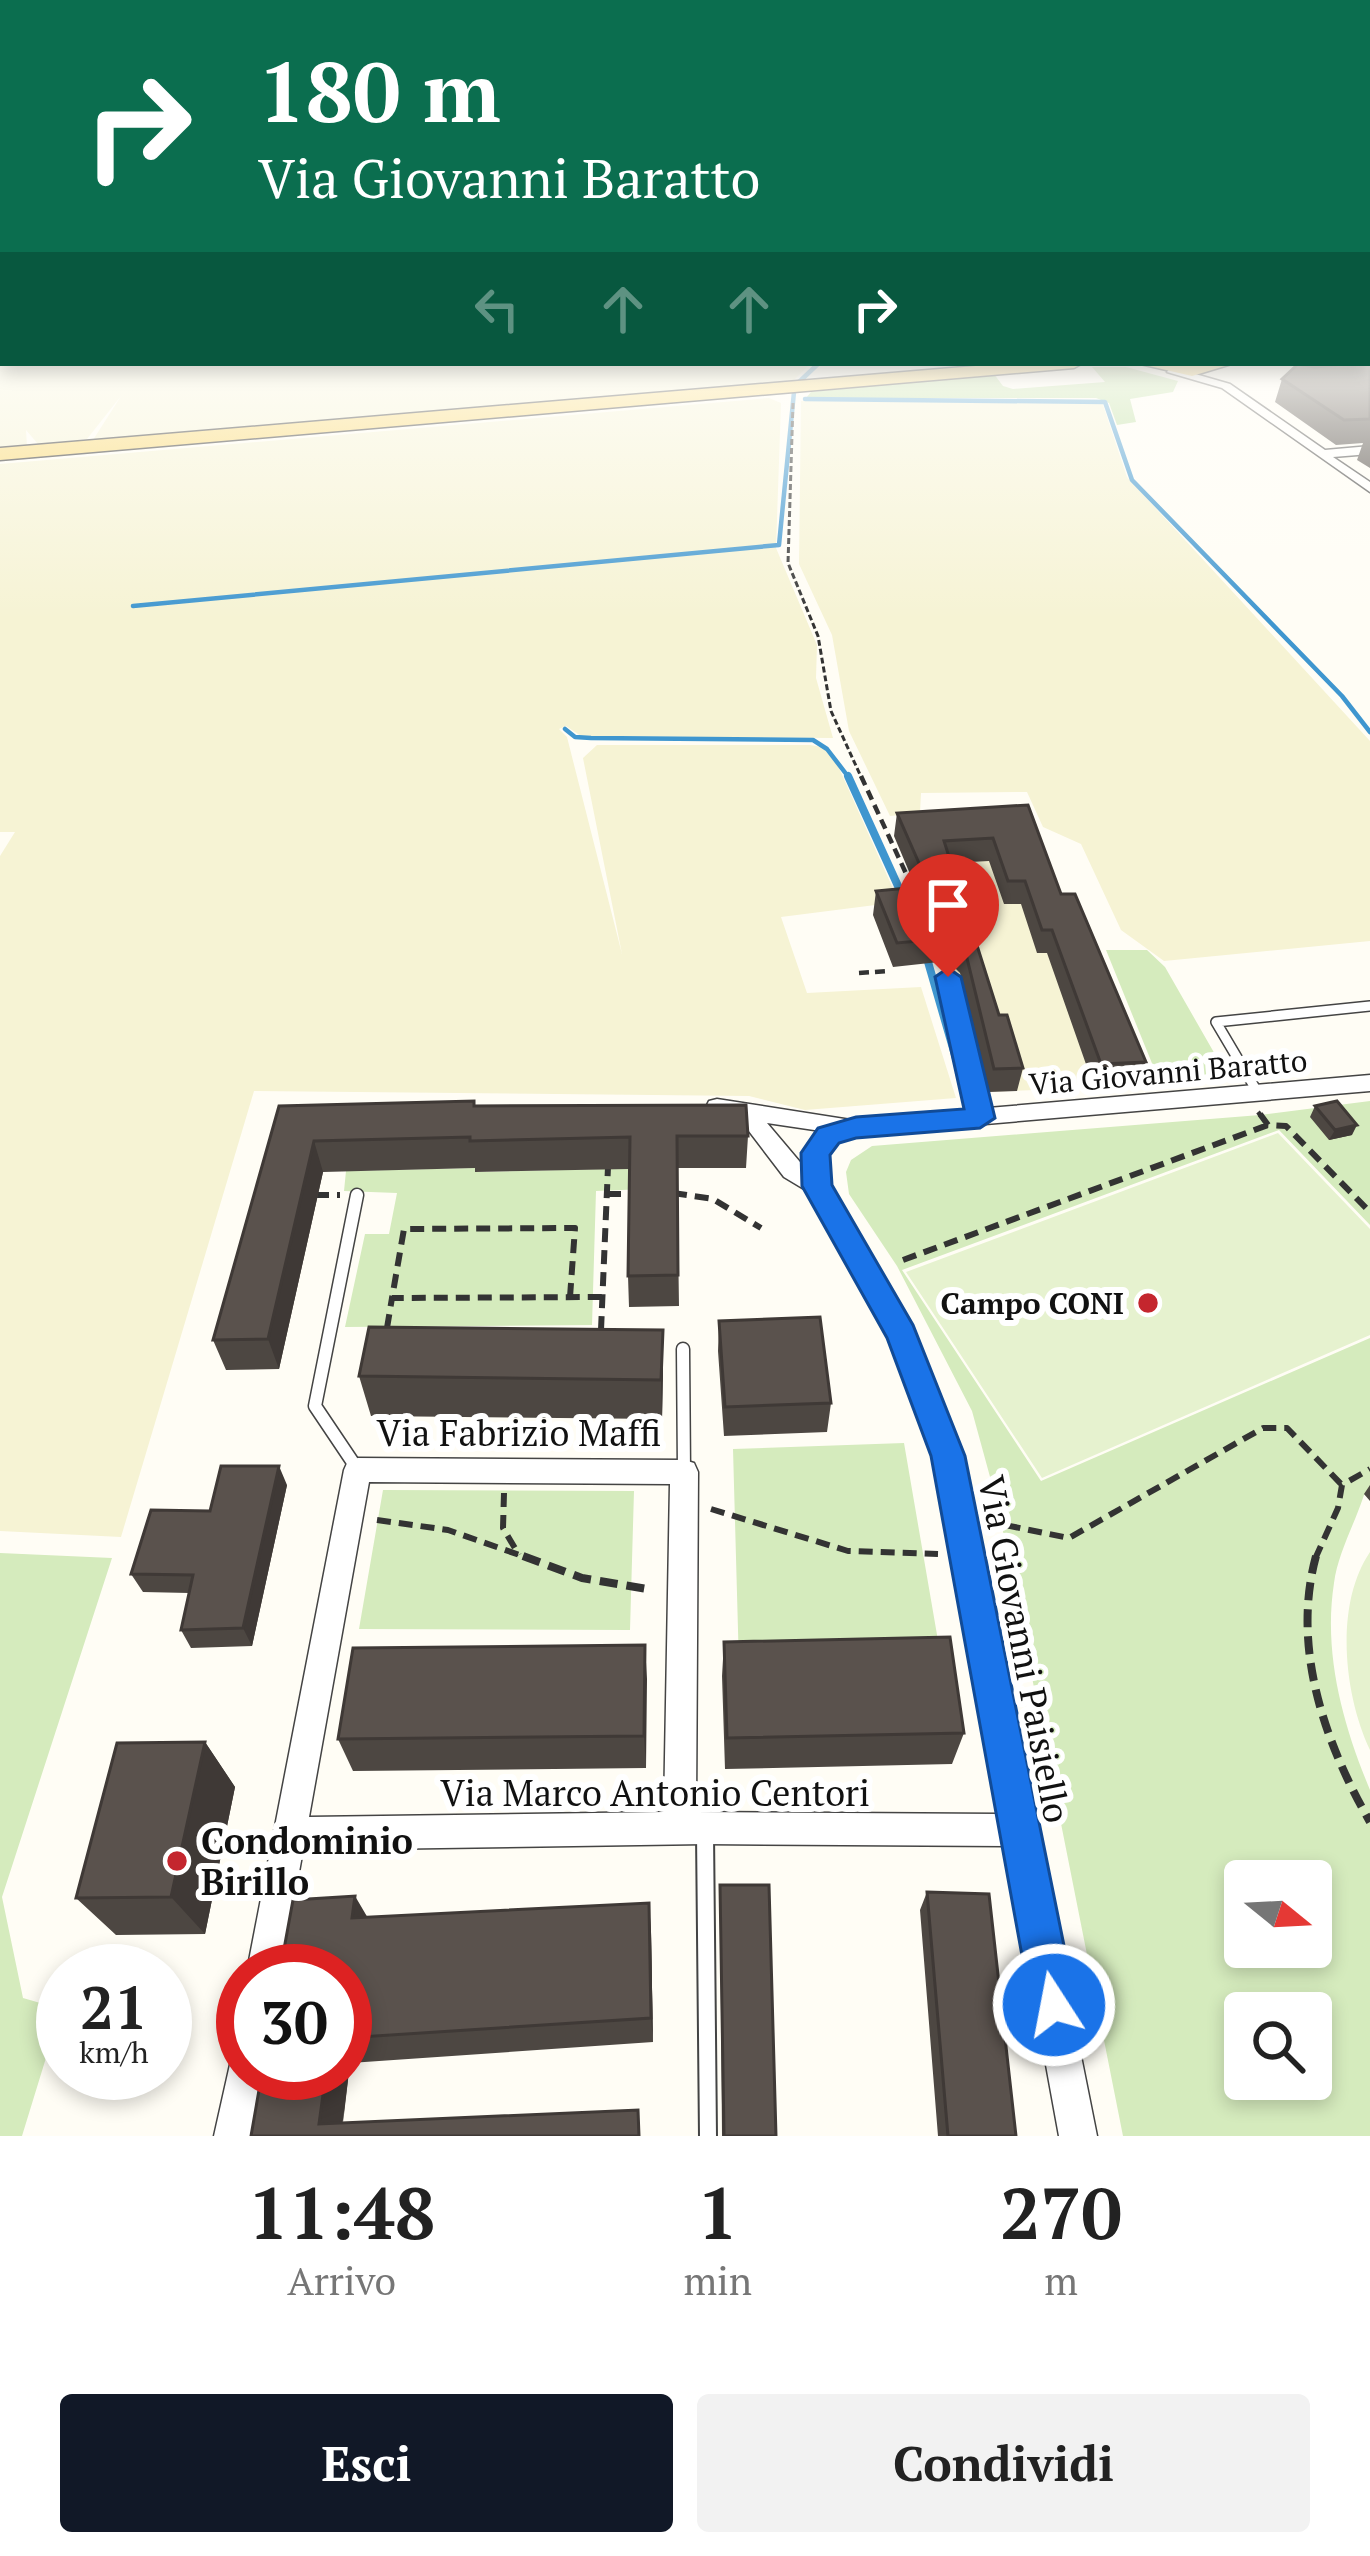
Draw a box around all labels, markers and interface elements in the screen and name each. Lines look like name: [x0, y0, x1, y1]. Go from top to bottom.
text: 180 m: [258, 35, 501, 146]
icon: right: [60, 48, 216, 204]
text: Via Giovanni Baratto: [258, 142, 760, 213]
icon: left: [464, 276, 530, 342]
icon: ahead: [590, 276, 656, 342]
icon: ahead: [716, 276, 782, 342]
icon: right: [842, 276, 908, 342]
pin: [897, 854, 999, 977]
icon: arrive: [915, 872, 981, 938]
street label: Via Giovanni Baratto: [1027, 1040, 1309, 1104]
place label: Campo CONI: [940, 1283, 1124, 1323]
marker: Campo CONI: [1135, 1290, 1161, 1316]
street label: Via Fabrizio Maffi: [377, 1409, 661, 1456]
street label: Via Giovanni Paisiello: [968, 1471, 1082, 1827]
street label: Via Marco Antonio Centori: [440, 1769, 870, 1816]
place label: Condominio Birillo: [201, 1817, 413, 1905]
marker: Condominio Birillo: [164, 1848, 190, 1874]
north arrow: [1224, 1860, 1332, 1968]
map controls: [1224, 1860, 1332, 2100]
position arrow: [991, 1942, 1117, 2068]
speed limit sign: 30: [216, 1944, 372, 2100]
text: 21: [80, 1967, 148, 2046]
button: search: [1224, 1992, 1332, 2100]
text: km/h: [79, 2032, 149, 2072]
text: 11:48: [248, 2164, 435, 2260]
text: 1: [697, 2164, 738, 2260]
text: 270: [1000, 2164, 1122, 2260]
text: Arrivo: [287, 2254, 396, 2306]
text: min: [683, 2254, 752, 2306]
text: m: [1044, 2254, 1078, 2306]
button: Esci: [60, 2394, 673, 2532]
button: Condividi: [697, 2394, 1310, 2532]

